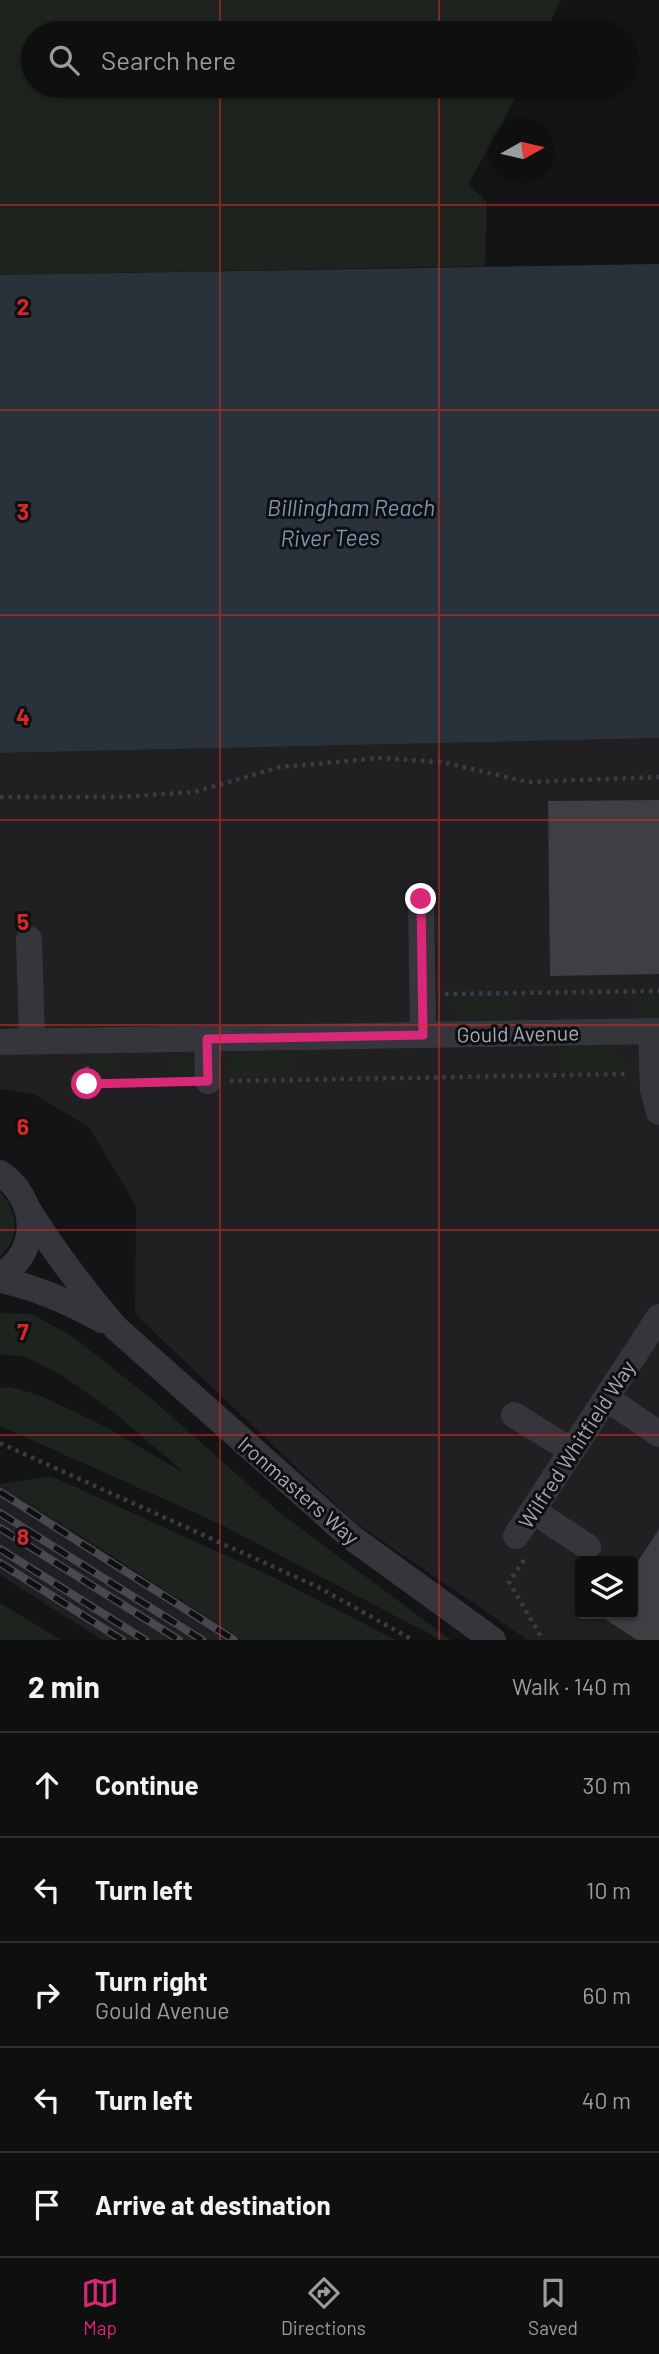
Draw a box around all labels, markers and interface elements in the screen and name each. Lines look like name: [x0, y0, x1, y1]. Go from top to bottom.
search box: [21, 21, 638, 98]
icon: search: [45, 41, 83, 79]
text: Search here: [101, 44, 236, 75]
north arrow: [491, 119, 554, 182]
text: 2: [17, 292, 29, 320]
water label: Billingham Reach: [267, 493, 435, 521]
text: 3: [17, 497, 29, 525]
water label: River Tees: [280, 522, 380, 552]
text: 4: [16, 702, 30, 730]
route end: [405, 883, 436, 914]
text: 5: [17, 907, 29, 935]
street label: Gould Avenue: [456, 1019, 580, 1047]
route start: [71, 1068, 102, 1099]
text: 6: [17, 1112, 29, 1140]
text: 7: [17, 1317, 29, 1345]
street label: Wilfred Whitfield Way: [512, 1355, 640, 1533]
street label: Ironmasters Way: [233, 1431, 365, 1550]
text: 8: [17, 1522, 29, 1550]
map controls: [575, 1556, 638, 1619]
button: layers: [575, 1556, 638, 1619]
text: 2 min: [28, 1668, 100, 1704]
text: Walk · 140 m: [512, 1672, 631, 1700]
icon: ahead: [28, 1766, 66, 1804]
text: Continue: [95, 1769, 199, 1800]
text: 30 m: [583, 1771, 631, 1799]
icon: left: [28, 1871, 66, 1909]
text: Turn left: [95, 1874, 193, 1905]
text: 10 m: [586, 1876, 631, 1904]
text: Turn right: [95, 1965, 208, 1996]
icon: right: [28, 1976, 66, 2014]
text: 60 m: [583, 1981, 631, 2009]
text: Gould Avenue: [95, 1996, 229, 2024]
icon: left: [28, 2081, 66, 2119]
text: Turn left: [95, 2084, 193, 2115]
text: 40 m: [582, 2086, 631, 2114]
icon: arrive: [28, 2186, 66, 2224]
text: Arrive at destination: [95, 2189, 331, 2220]
tab: Map: [81, 2274, 119, 2339]
tab: Directions: [281, 2274, 366, 2339]
tab: Saved: [528, 2274, 578, 2339]

